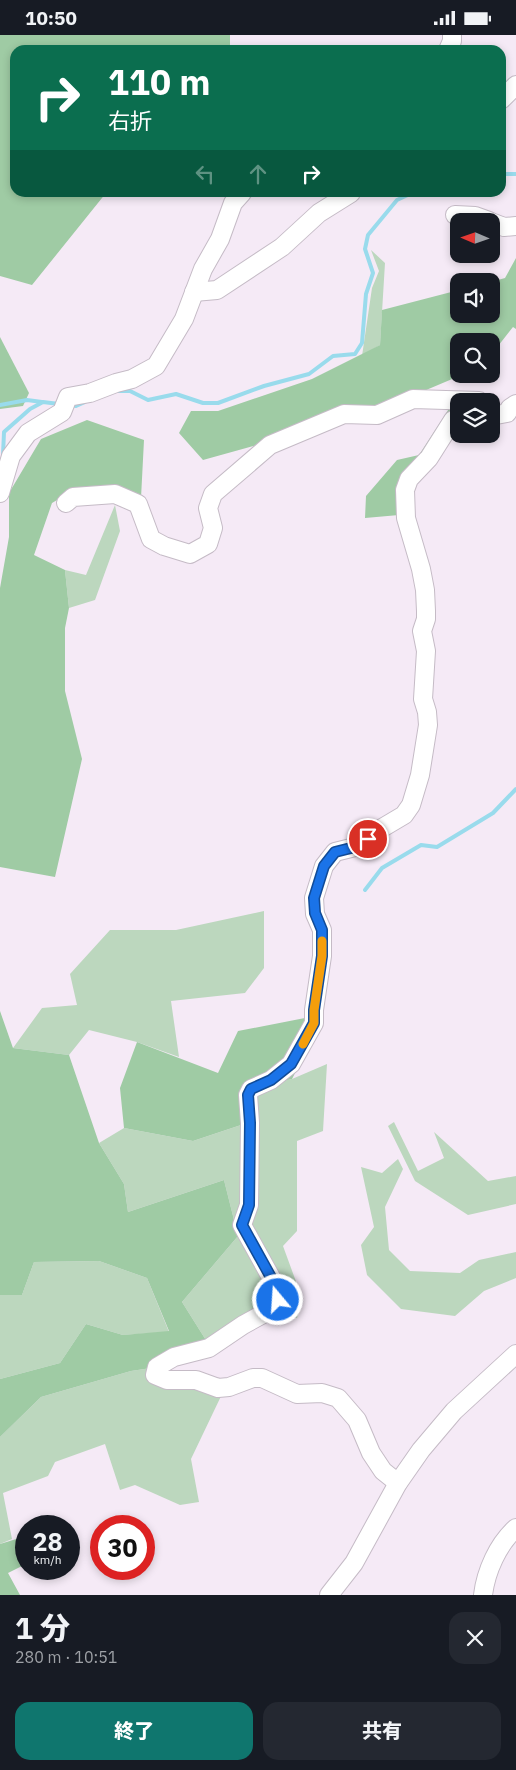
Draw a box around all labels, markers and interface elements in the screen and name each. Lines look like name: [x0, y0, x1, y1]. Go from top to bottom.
text: 10:50: [25, 6, 77, 30]
text: 110 m: [108, 59, 211, 105]
icon: right: [25, 65, 90, 130]
text: 右折: [108, 106, 152, 135]
icon: left: [191, 160, 219, 188]
icon: ahead: [244, 160, 272, 188]
icon: right: [297, 160, 325, 188]
north arrow: [450, 213, 500, 263]
map controls: [450, 213, 500, 443]
button: sound: [450, 273, 500, 323]
button: search: [450, 333, 500, 383]
button: layers: [450, 393, 500, 443]
pin: [347, 818, 389, 860]
icon: arrive: [354, 825, 382, 853]
position arrow: [251, 1273, 303, 1325]
speed limit sign: 30: [90, 1515, 155, 1580]
text: 28: [32, 1525, 63, 1558]
text: km/h: [33, 1552, 62, 1567]
text: 1 分: [15, 1608, 70, 1647]
button: close: [449, 1612, 501, 1664]
text: 280 m · 10:51: [15, 1647, 117, 1667]
button: 終了: [15, 1702, 253, 1760]
button: 共有: [263, 1702, 501, 1760]

